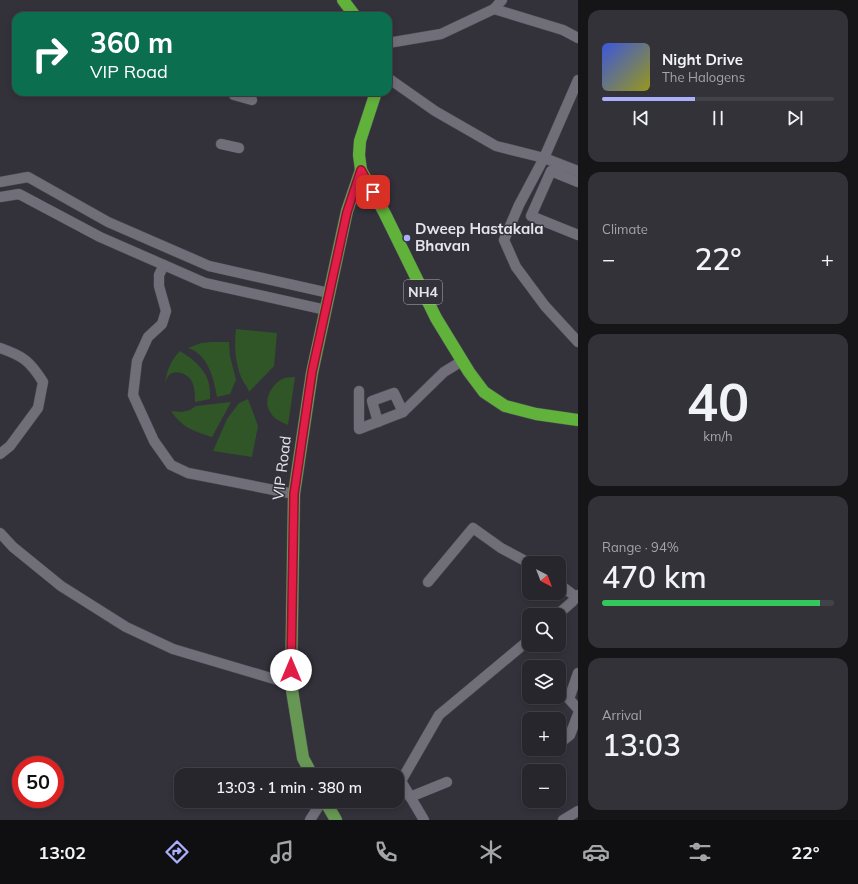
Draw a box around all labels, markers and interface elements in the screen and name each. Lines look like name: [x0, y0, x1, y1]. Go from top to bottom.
text: 360 m: [90, 25, 173, 60]
icon: right: [24, 28, 76, 80]
text: Night Drive: [662, 50, 743, 69]
text: VIP Road: [90, 60, 168, 83]
text: The Halogens: [662, 69, 745, 85]
icon: previous: [630, 107, 652, 129]
icon: pause: [707, 107, 729, 129]
icon: next: [784, 107, 806, 129]
pin: [356, 175, 390, 209]
icon: arrive: [362, 181, 384, 203]
place label: Dweep Hastakala Bhavan: [415, 219, 543, 255]
text: Climate: [602, 221, 648, 237]
marker: Dweep Hastakala Bhavan: [402, 233, 412, 243]
text: 22°: [694, 240, 742, 278]
text: −: [602, 245, 615, 273]
text: +: [821, 245, 834, 273]
road number: NH4: [404, 280, 442, 304]
text: 40: [687, 369, 749, 434]
text: km/h: [703, 428, 733, 444]
street label: VIP Road: [268, 435, 295, 501]
text: Range · 94%: [602, 539, 679, 555]
north arrow: [522, 556, 566, 600]
map controls: [522, 556, 566, 808]
text: 470 km: [602, 558, 707, 596]
button: search: [522, 608, 566, 652]
position arrow: [270, 649, 312, 691]
button: layers: [522, 660, 566, 704]
text: Arrival: [602, 707, 642, 723]
button: +: [522, 712, 566, 756]
text: 13:03: [602, 726, 681, 764]
speed limit sign: 50: [12, 756, 64, 808]
button: −: [522, 764, 566, 808]
text: 13:03 · 1 min · 380 m: [216, 778, 362, 797]
icon: directions: [163, 838, 191, 866]
icon: music: [268, 838, 296, 866]
icon: phone: [372, 838, 400, 866]
icon: climate: [477, 838, 505, 866]
icon: car: [582, 838, 610, 866]
icon: filters: [686, 838, 714, 866]
text: 13:02: [38, 841, 86, 864]
text: 22°: [791, 841, 820, 864]

